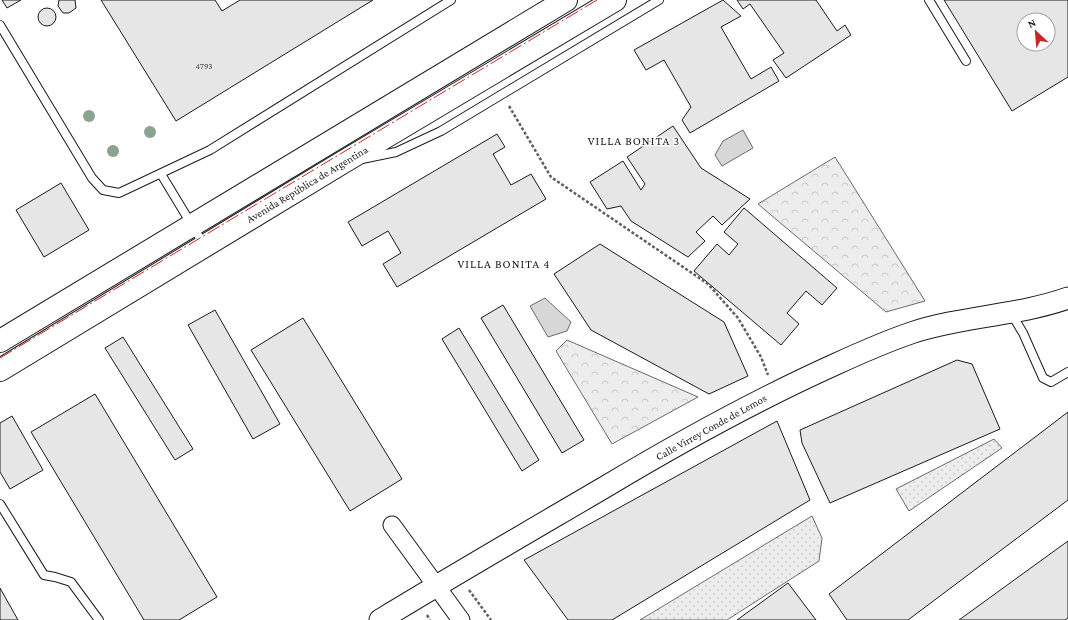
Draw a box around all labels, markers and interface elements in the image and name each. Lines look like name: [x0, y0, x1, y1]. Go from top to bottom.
north arrow: [1016, 12, 1056, 52]
text: N: [1026, 16, 1038, 30]
house number: 4793: [195, 61, 213, 71]
district label: VILLA BONITA 3: [588, 134, 680, 148]
street label: Avenida República de Argentina: [244, 143, 370, 226]
district label: VILLA BONITA 4: [458, 257, 551, 271]
street label: Calle Virrey Conde de Lemos: [654, 391, 769, 463]

